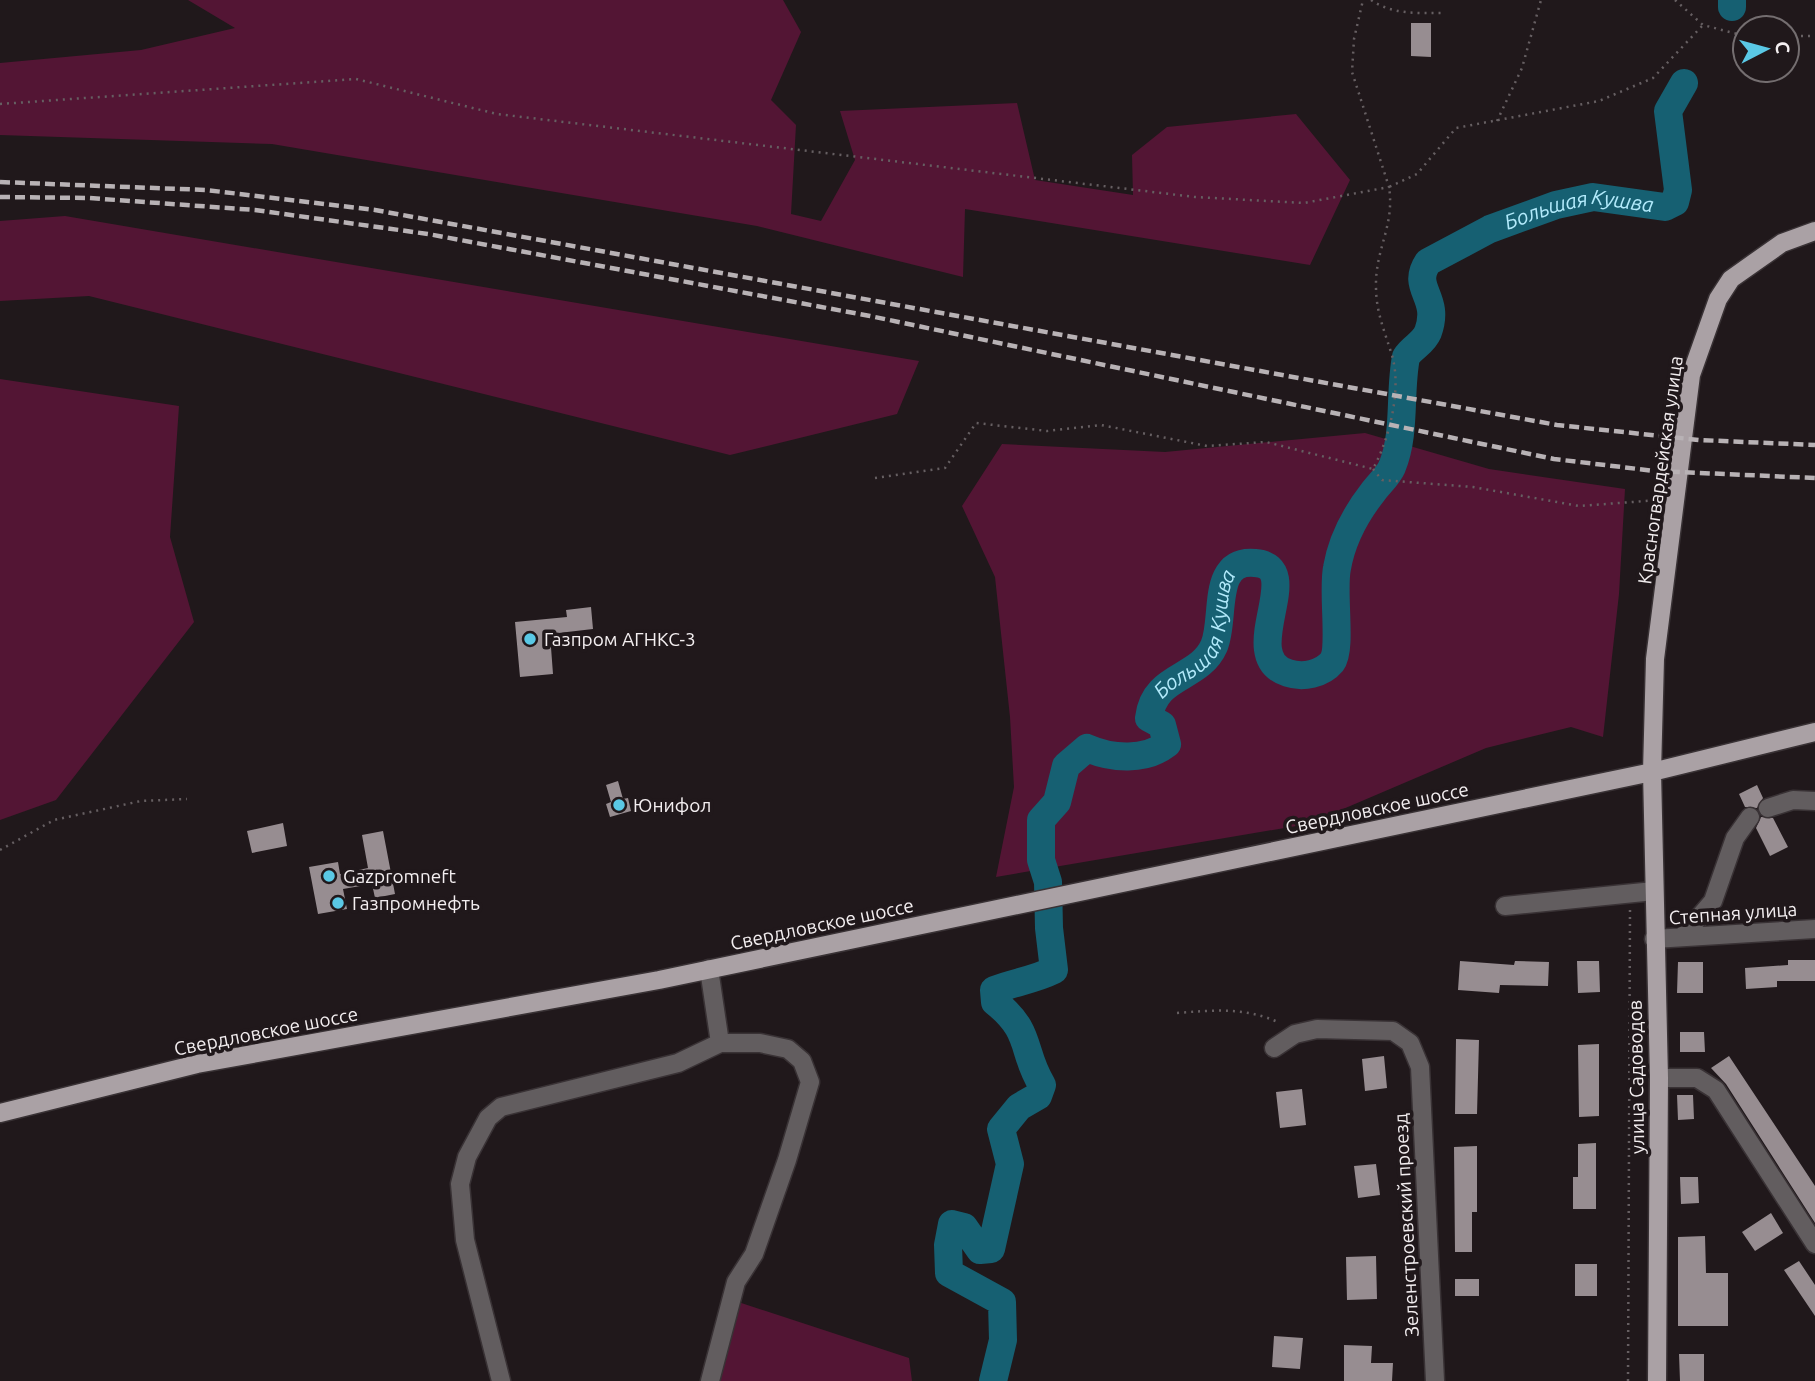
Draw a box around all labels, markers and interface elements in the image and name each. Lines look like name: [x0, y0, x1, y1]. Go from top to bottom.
north arrow: [1731, 14, 1801, 84]
text: С: [1771, 40, 1794, 54]
water label: Большая Кушва: [1501, 184, 1655, 234]
street label: Красногвардейская улица: [1633, 354, 1687, 586]
water label: Большая Кушва: [1148, 565, 1240, 702]
place label: Газпром АГНКС-3: [544, 628, 696, 650]
marker: Газпром АГНКС-3: [522, 631, 538, 647]
street label: Свердловское шоссе: [1283, 778, 1471, 838]
place label: Юнифол: [633, 794, 711, 816]
marker: Юнифол: [611, 797, 627, 813]
place label: Gazpromneft: [343, 865, 456, 887]
marker: Gazpromneft: [321, 868, 337, 884]
place label: Газпромнефть: [352, 892, 480, 914]
street label: Свердловское шоссе: [728, 894, 916, 954]
marker: Газпромнефть: [330, 895, 346, 911]
street label: Степная улица: [1668, 898, 1798, 928]
street label: улица Садоводов: [1624, 1000, 1648, 1154]
street label: Свердловское шоссе: [172, 1002, 360, 1060]
street label: Зеленстроевский проезд: [1389, 1113, 1423, 1337]

